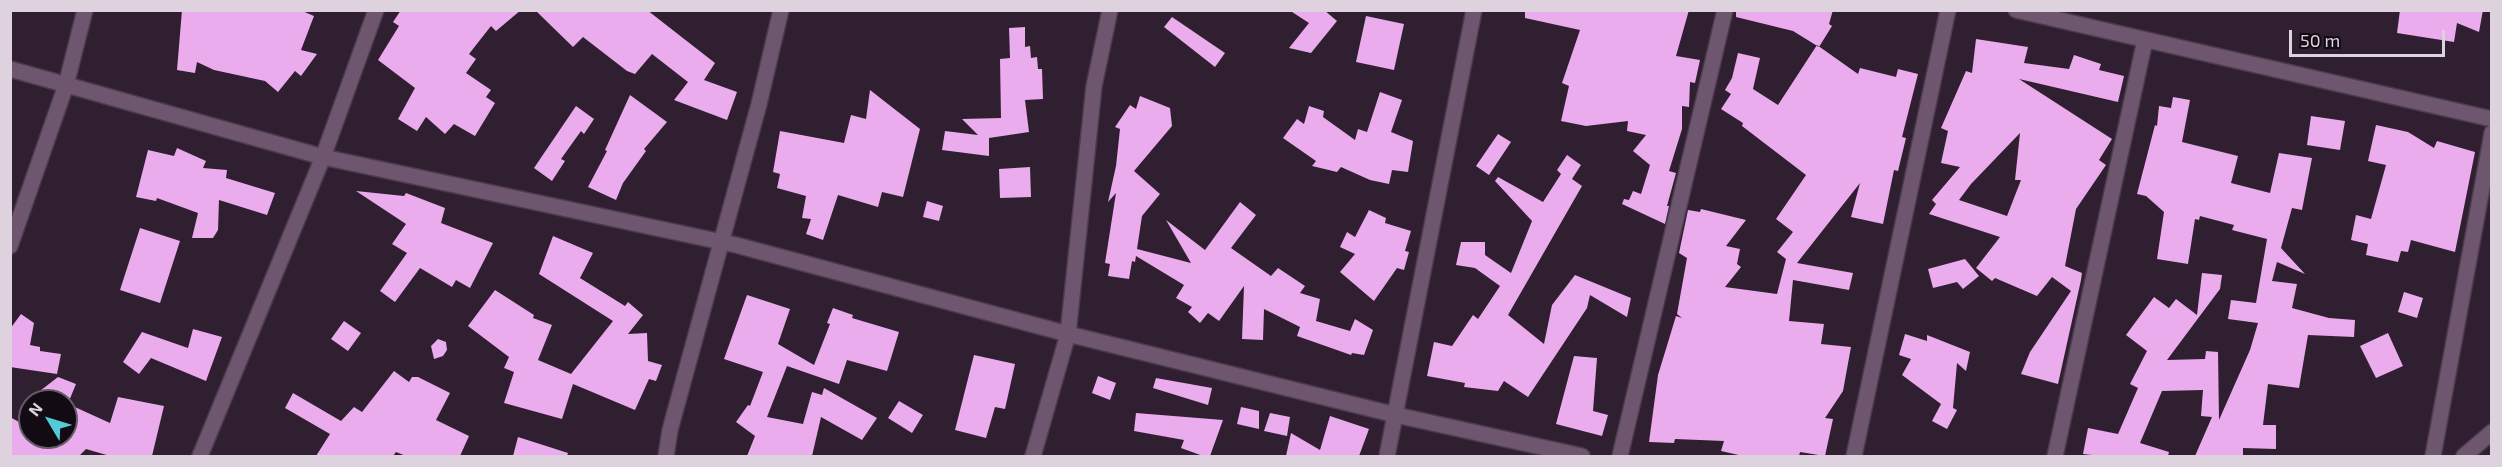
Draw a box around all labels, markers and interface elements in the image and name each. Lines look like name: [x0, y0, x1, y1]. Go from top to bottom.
scale bar: [2292, 18, 2448, 56]
text: 50 m: [2300, 29, 2340, 51]
north arrow: [18, 389, 78, 449]
text: N: [24, 398, 46, 419]

